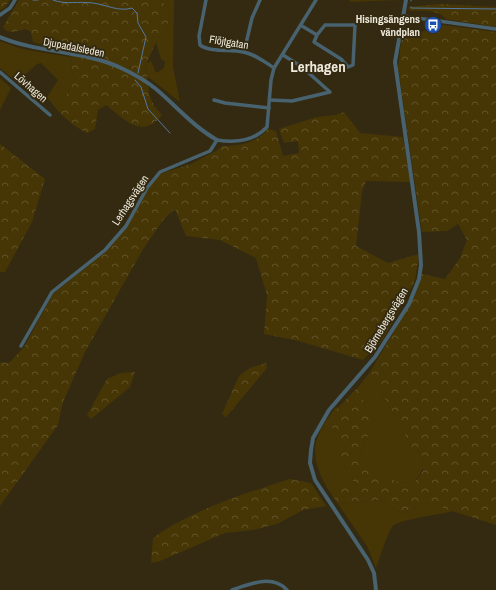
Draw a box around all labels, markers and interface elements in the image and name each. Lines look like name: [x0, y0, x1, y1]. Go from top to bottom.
place label: Hisingsängens vändplan: [356, 12, 420, 39]
bus stop icon: Hisingsängens vändplan: [423, 15, 443, 35]
street label: Flöjtgatan: [208, 32, 250, 52]
street label: Djupadalsleden: [42, 34, 106, 60]
district label: Lerhagen: [290, 56, 346, 77]
street label: Lövhagen: [11, 69, 51, 105]
street label: Lerhagsvägen: [109, 172, 151, 228]
street label: Björnebergsvägen: [361, 285, 411, 355]

